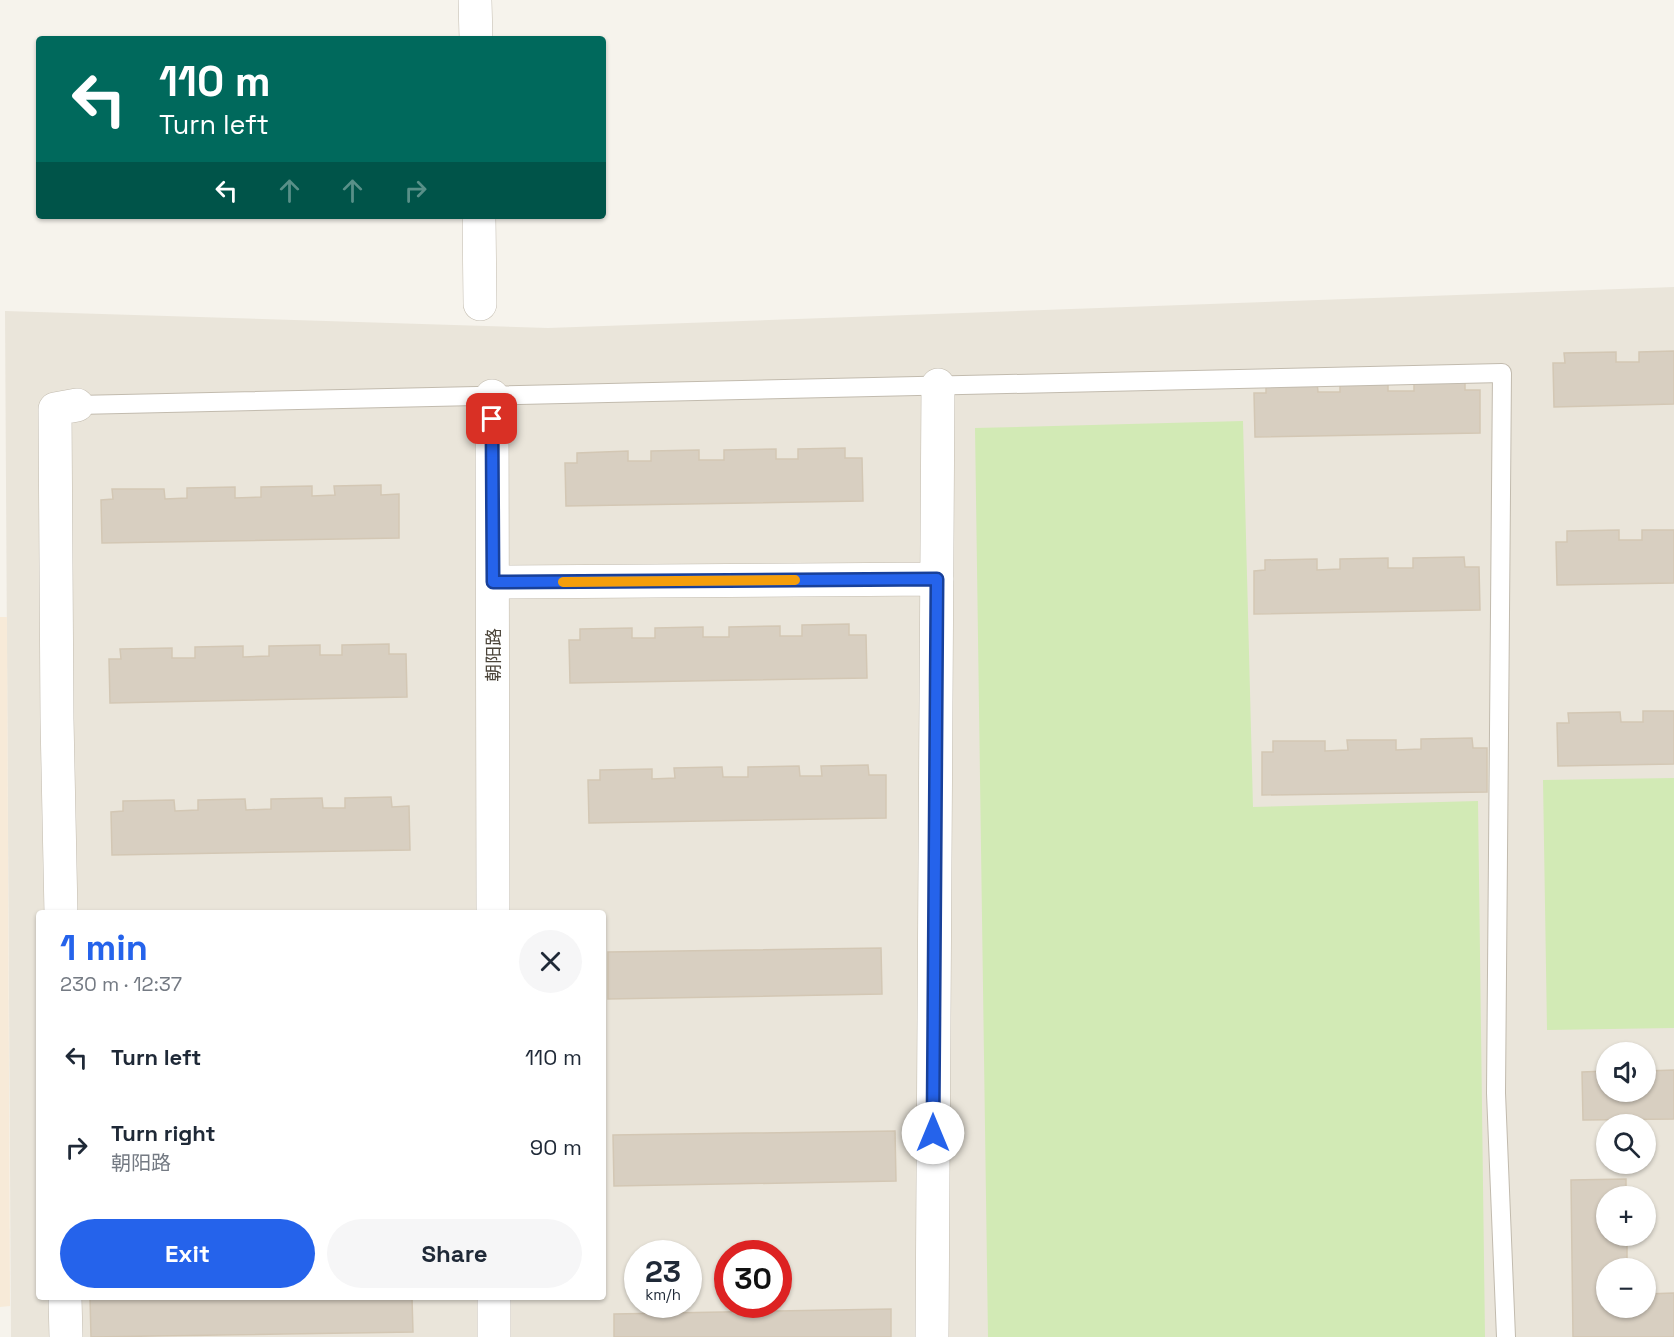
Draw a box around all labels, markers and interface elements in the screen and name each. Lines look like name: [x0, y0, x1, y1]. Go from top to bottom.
text: 110 m: [159, 55, 271, 108]
icon: left: [60, 60, 138, 138]
text: Turn left: [159, 107, 269, 142]
icon: left: [210, 174, 243, 207]
icon: ahead: [273, 174, 306, 207]
icon: ahead: [336, 174, 369, 207]
icon: right: [399, 174, 432, 207]
pin: [466, 393, 517, 444]
icon: arrive: [475, 402, 508, 435]
street label: 朝阳路: [482, 628, 505, 682]
text: 1 min: [60, 925, 148, 971]
button: close: [519, 930, 582, 993]
text: 230 m · 12:37: [60, 971, 182, 997]
icon: left: [60, 1041, 93, 1074]
map controls: [1596, 1042, 1656, 1318]
button: sound: [1596, 1042, 1656, 1102]
text: Turn left: [111, 1043, 201, 1071]
text: 110 m: [525, 1043, 582, 1071]
position arrow: [901, 1101, 965, 1165]
button: search: [1596, 1114, 1656, 1174]
text: Turn right: [111, 1119, 216, 1147]
icon: right: [60, 1131, 93, 1164]
text: 90 m: [530, 1133, 582, 1161]
text: 朝阳路: [111, 1150, 171, 1176]
button: +: [1596, 1186, 1656, 1246]
button: Exit: [60, 1219, 315, 1288]
button: Share: [327, 1219, 582, 1288]
speed limit sign: 30: [714, 1240, 792, 1318]
text: 23: [645, 1252, 681, 1291]
button: −: [1596, 1258, 1656, 1318]
text: km/h: [645, 1285, 681, 1304]

